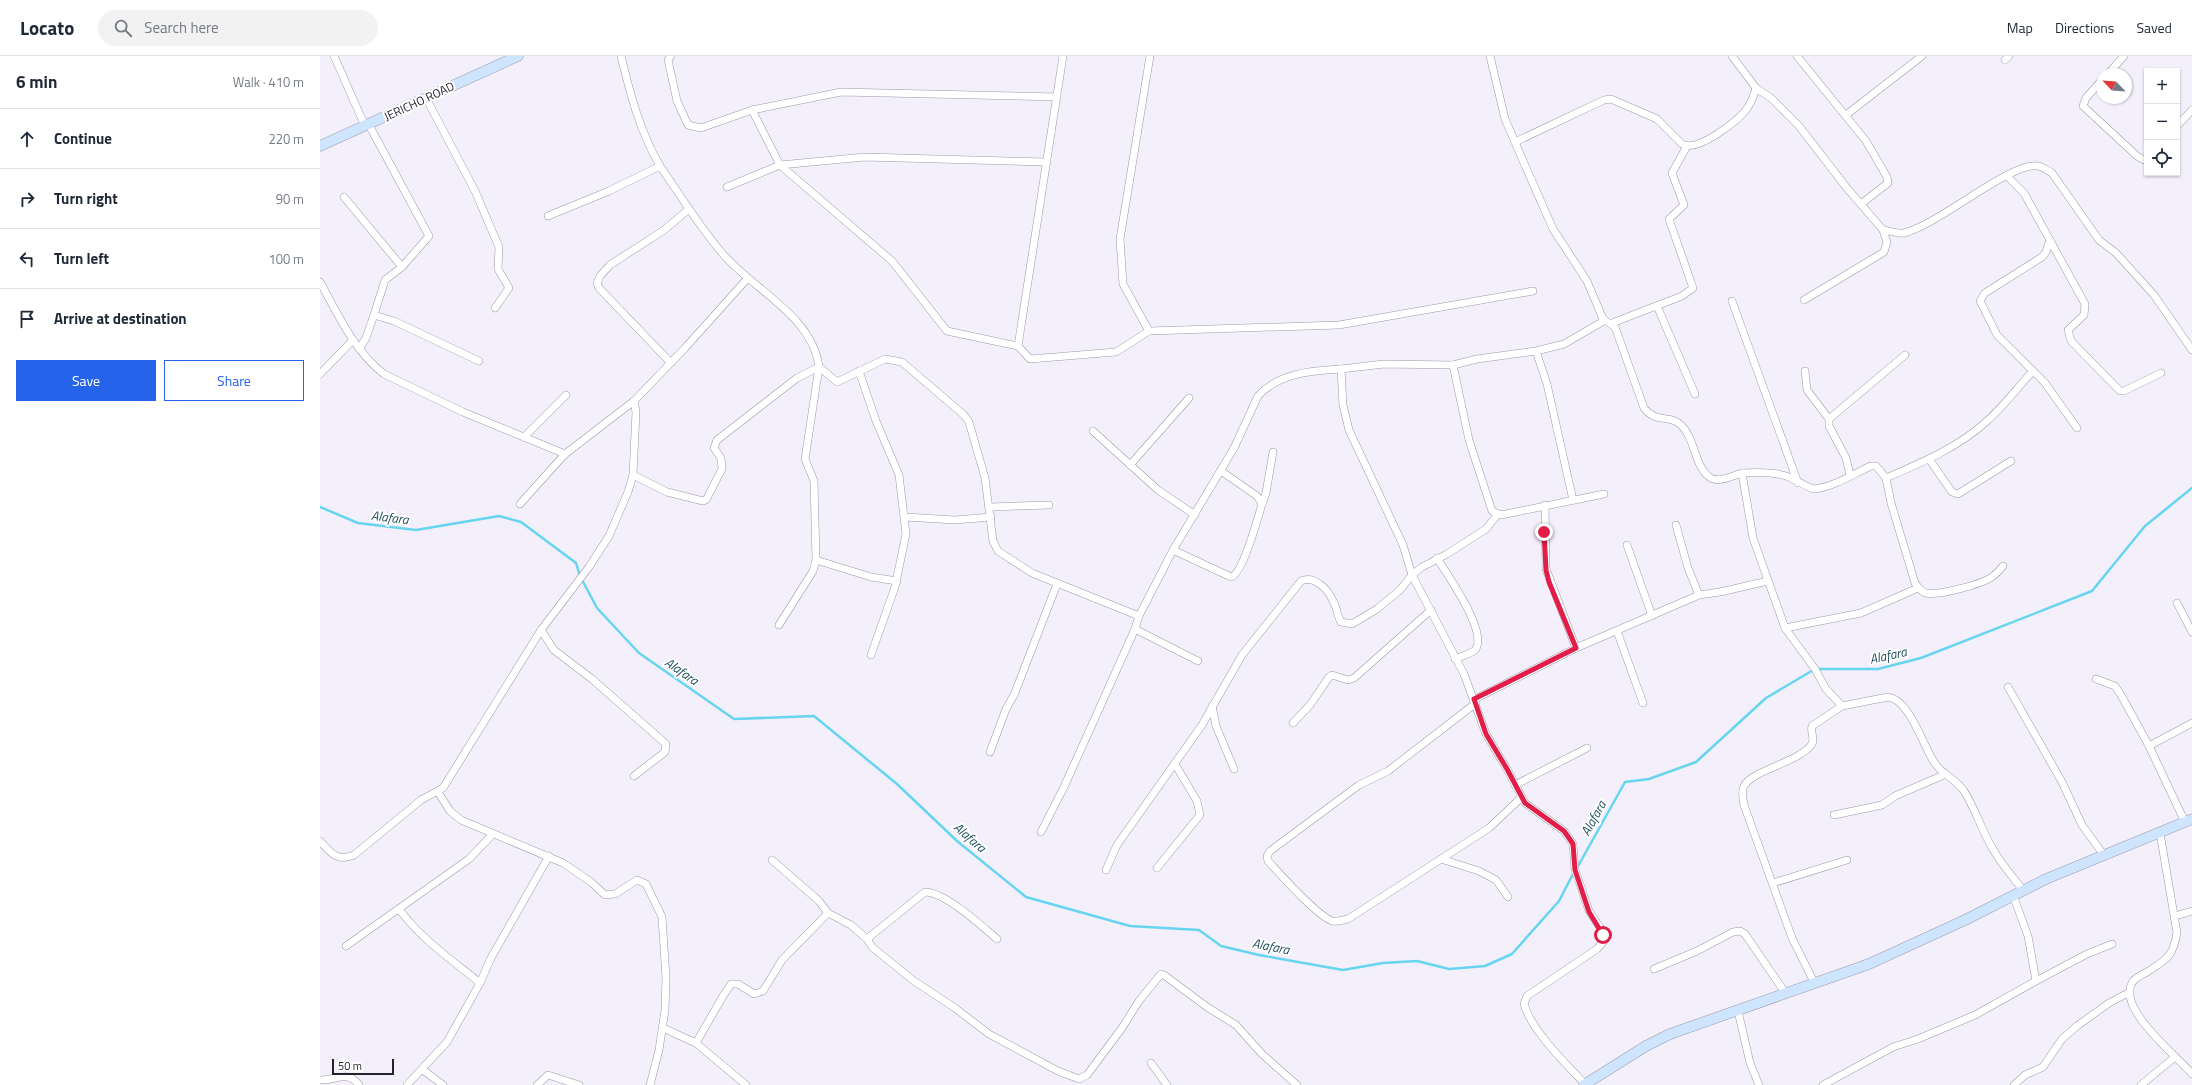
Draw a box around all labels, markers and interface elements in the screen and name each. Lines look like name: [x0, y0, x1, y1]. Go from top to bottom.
search box: [98, 10, 378, 46]
text: Locato: [20, 13, 74, 42]
text: Search here: [144, 16, 219, 39]
icon: search: [112, 17, 134, 39]
text: Map: [2007, 17, 2033, 38]
text: Directions: [2055, 17, 2114, 38]
text: Saved: [2136, 17, 2172, 38]
north arrow: [2096, 68, 2132, 104]
map controls: [2144, 68, 2180, 176]
button: +: [2144, 68, 2180, 104]
text: 6 min: [16, 69, 57, 95]
text: Walk · 410 m: [233, 72, 304, 92]
street label: JERICHO ROAD: [381, 76, 458, 126]
button: −: [2144, 104, 2180, 140]
text: Continue: [54, 127, 112, 150]
icon: ahead: [16, 128, 38, 150]
text: 220 m: [268, 129, 304, 149]
button: locate: [2144, 140, 2180, 176]
text: Turn right: [54, 187, 118, 210]
icon: right: [16, 188, 38, 210]
text: 90 m: [276, 189, 304, 209]
text: Turn left: [54, 247, 109, 270]
icon: left: [16, 248, 38, 270]
text: 100 m: [268, 249, 304, 269]
text: Arrive at destination: [54, 307, 187, 330]
icon: arrive: [16, 308, 38, 330]
button: Save: [16, 360, 156, 401]
button: Share: [164, 360, 304, 401]
water label: Alafara: [370, 505, 411, 529]
route end: [1535, 523, 1553, 541]
water label: Alafara: [1868, 641, 1910, 669]
water label: Alafara: [661, 652, 704, 691]
water label: Alafara: [1575, 796, 1612, 839]
water label: Alafara: [949, 817, 992, 858]
route start: [1594, 926, 1612, 944]
water label: Alafara: [1251, 933, 1293, 960]
scale bar: [332, 1057, 394, 1076]
text: 50 m: [338, 1058, 362, 1074]

